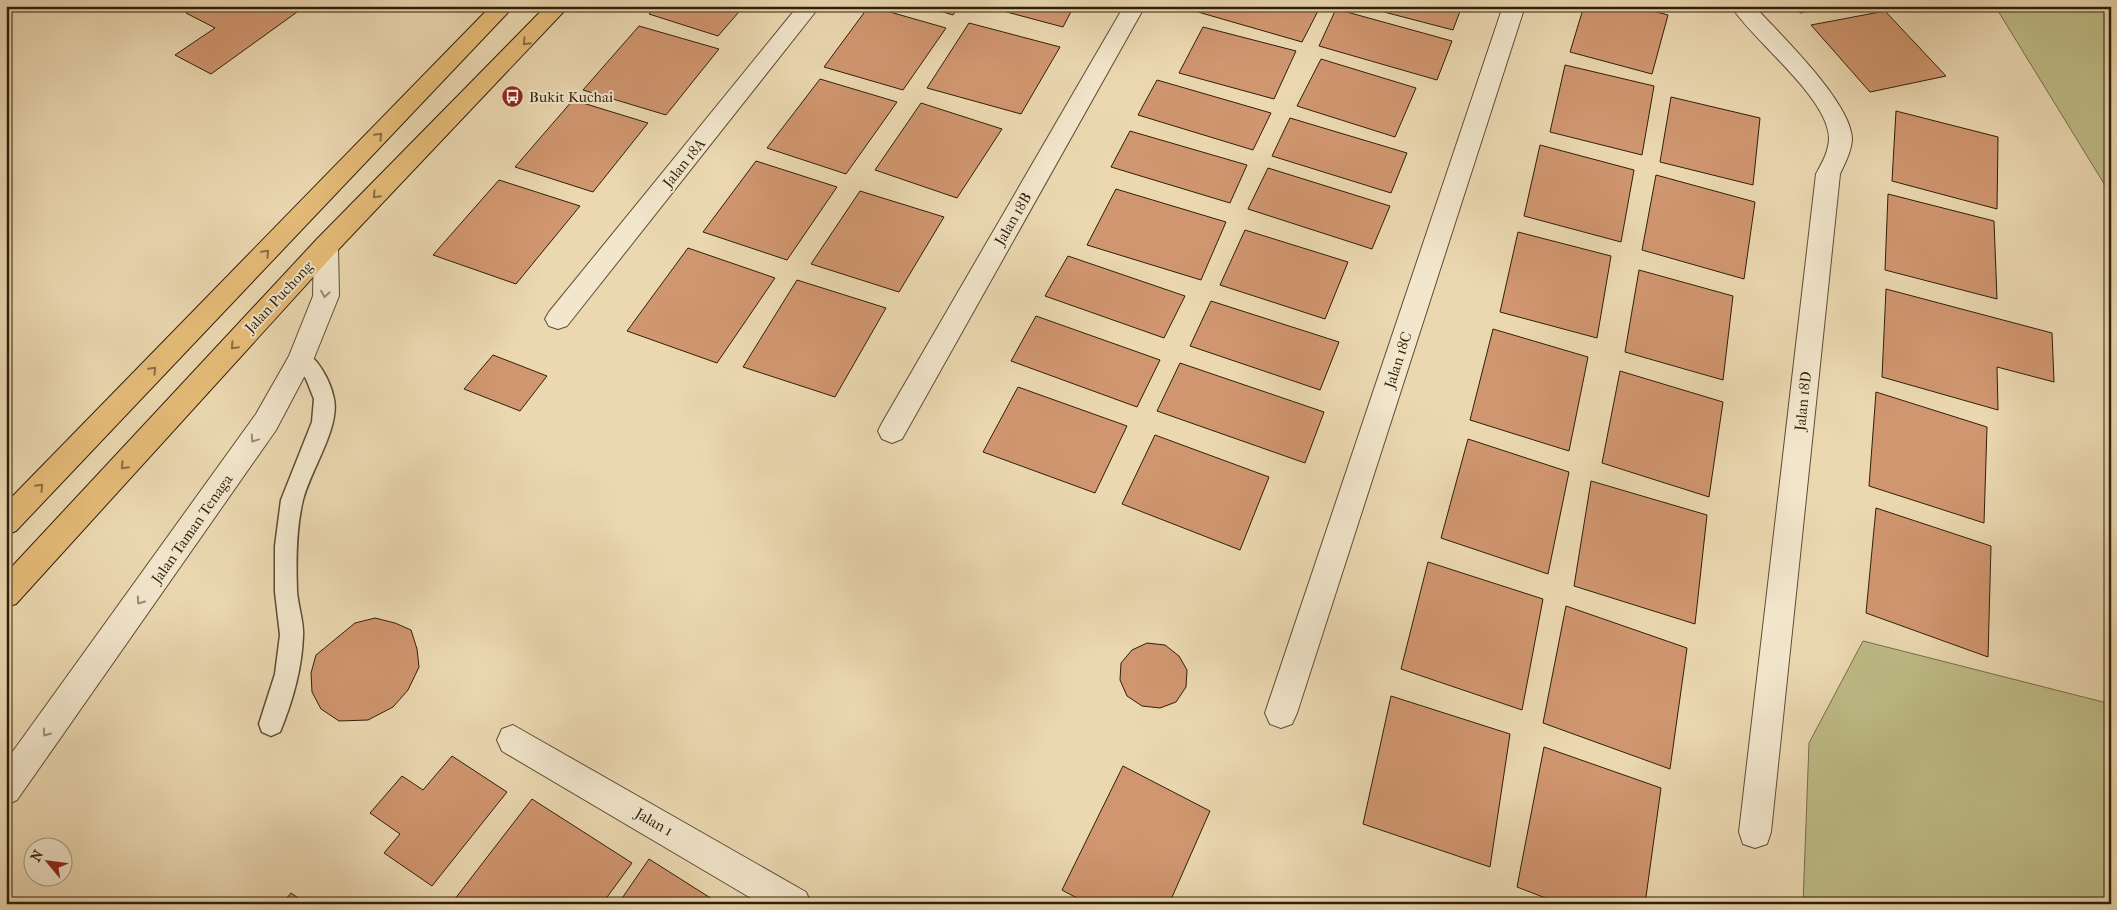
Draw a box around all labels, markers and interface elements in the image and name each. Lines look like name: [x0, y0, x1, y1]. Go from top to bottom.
one-way arrow: [523, 36, 532, 45]
bus stop icon: Bukit Kuchai: [501, 85, 525, 109]
place label: Bukit Kuchai: [529, 88, 614, 106]
one-way arrow: [373, 133, 382, 142]
street label: Jalan 18A: [658, 135, 709, 192]
street label: Jalan 18B: [990, 189, 1035, 249]
one-way arrow: [372, 190, 381, 199]
one-way arrow: [260, 250, 269, 259]
street label: Jalan Puchong: [240, 257, 318, 337]
one-way arrow: [320, 291, 331, 299]
street label: Jalan 18C: [1380, 330, 1416, 391]
one-way arrow: [231, 340, 240, 349]
one-way arrow: [147, 366, 156, 375]
street label: Jalan 18D: [1791, 370, 1815, 433]
one-way arrow: [251, 434, 260, 443]
one-way arrow: [121, 460, 130, 469]
street label: Jalan Taman Tenaga: [147, 470, 237, 588]
one-way arrow: [34, 483, 43, 492]
one-way arrow: [138, 595, 146, 604]
one-way arrow: [43, 727, 52, 737]
street label: Jalan 1: [631, 804, 676, 840]
north arrow: [22, 838, 72, 888]
text: N: [27, 847, 47, 865]

